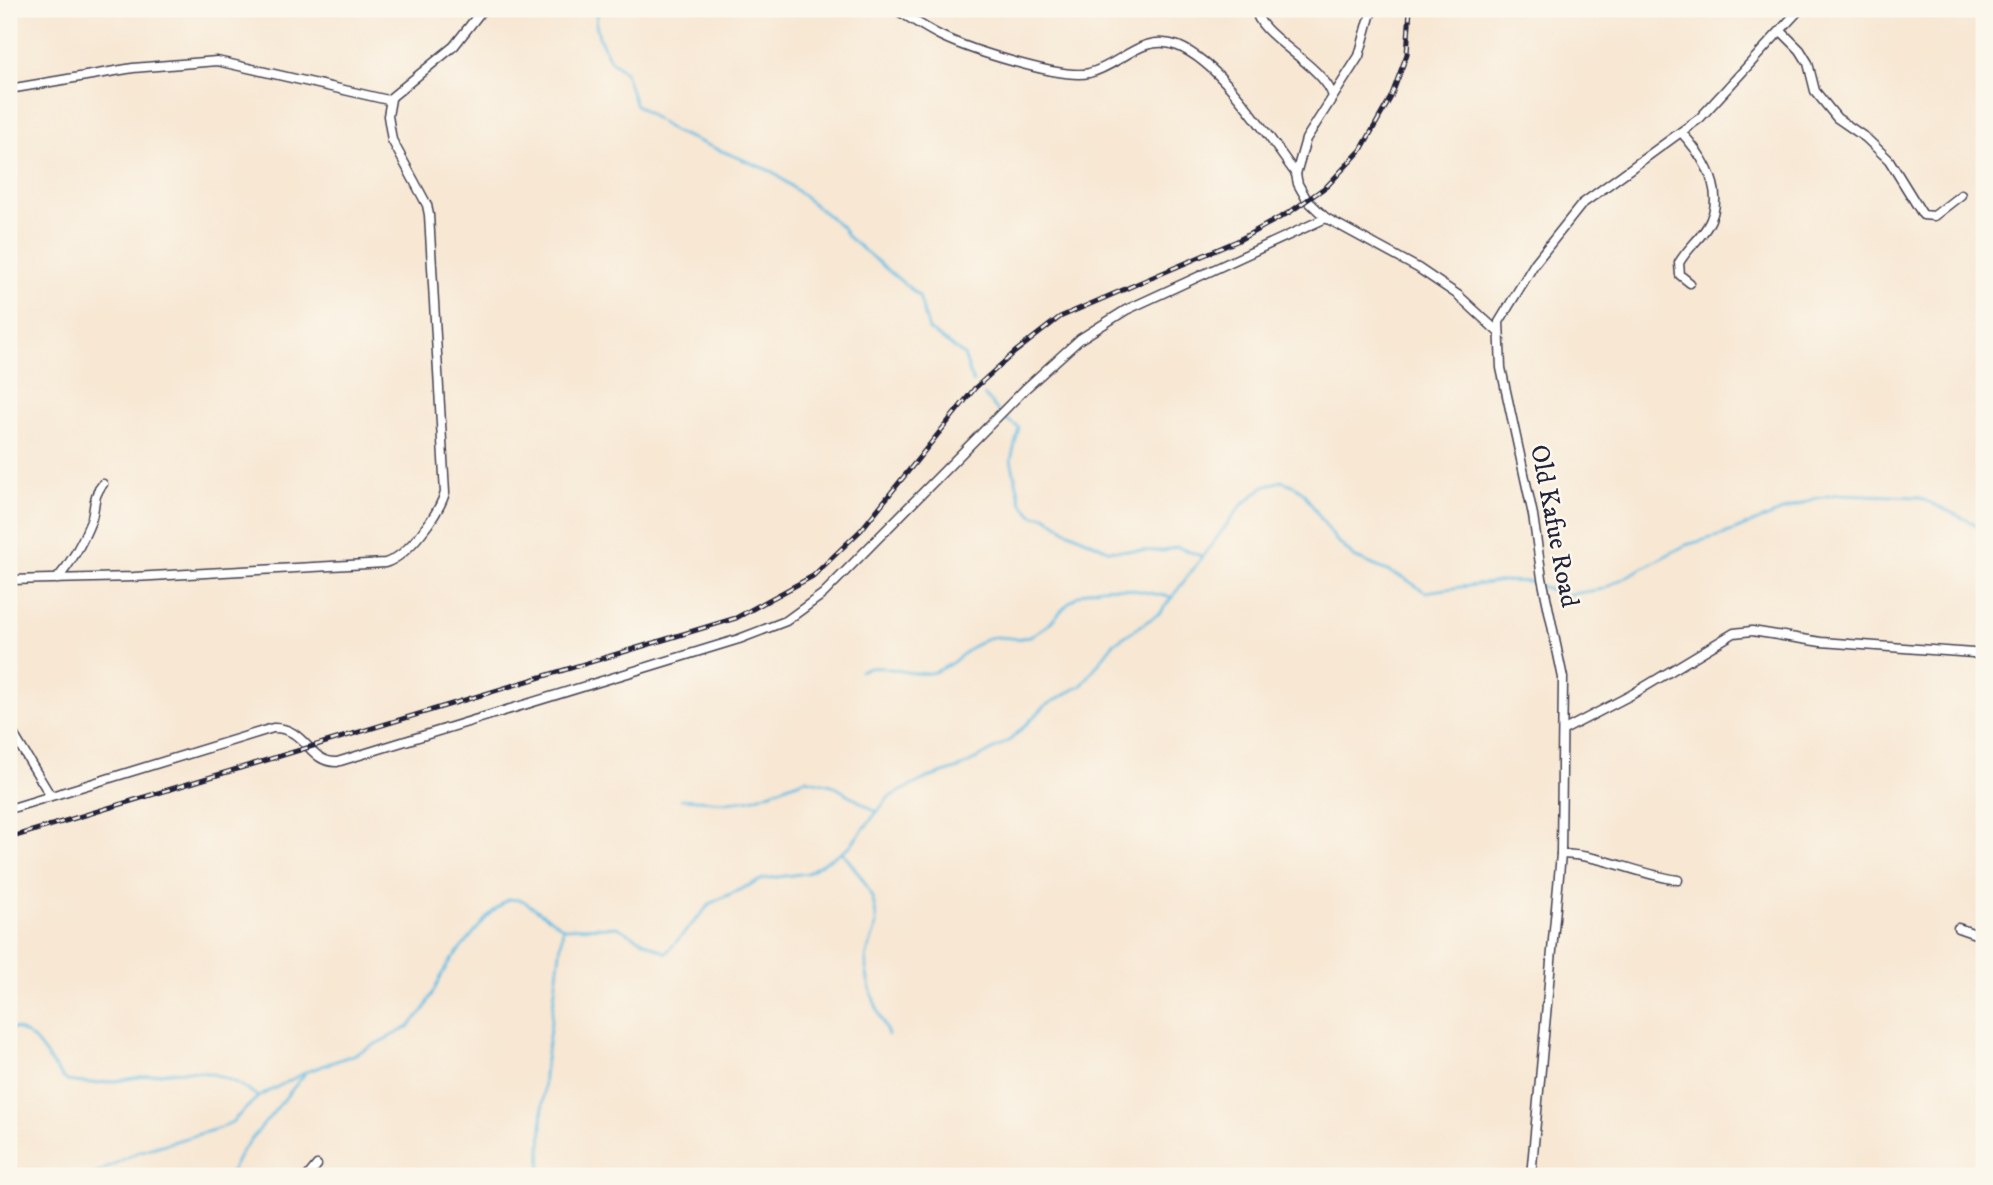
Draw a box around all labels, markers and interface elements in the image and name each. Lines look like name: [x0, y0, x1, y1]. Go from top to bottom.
street label: Old Kafue Road: [1522, 442, 1586, 610]

